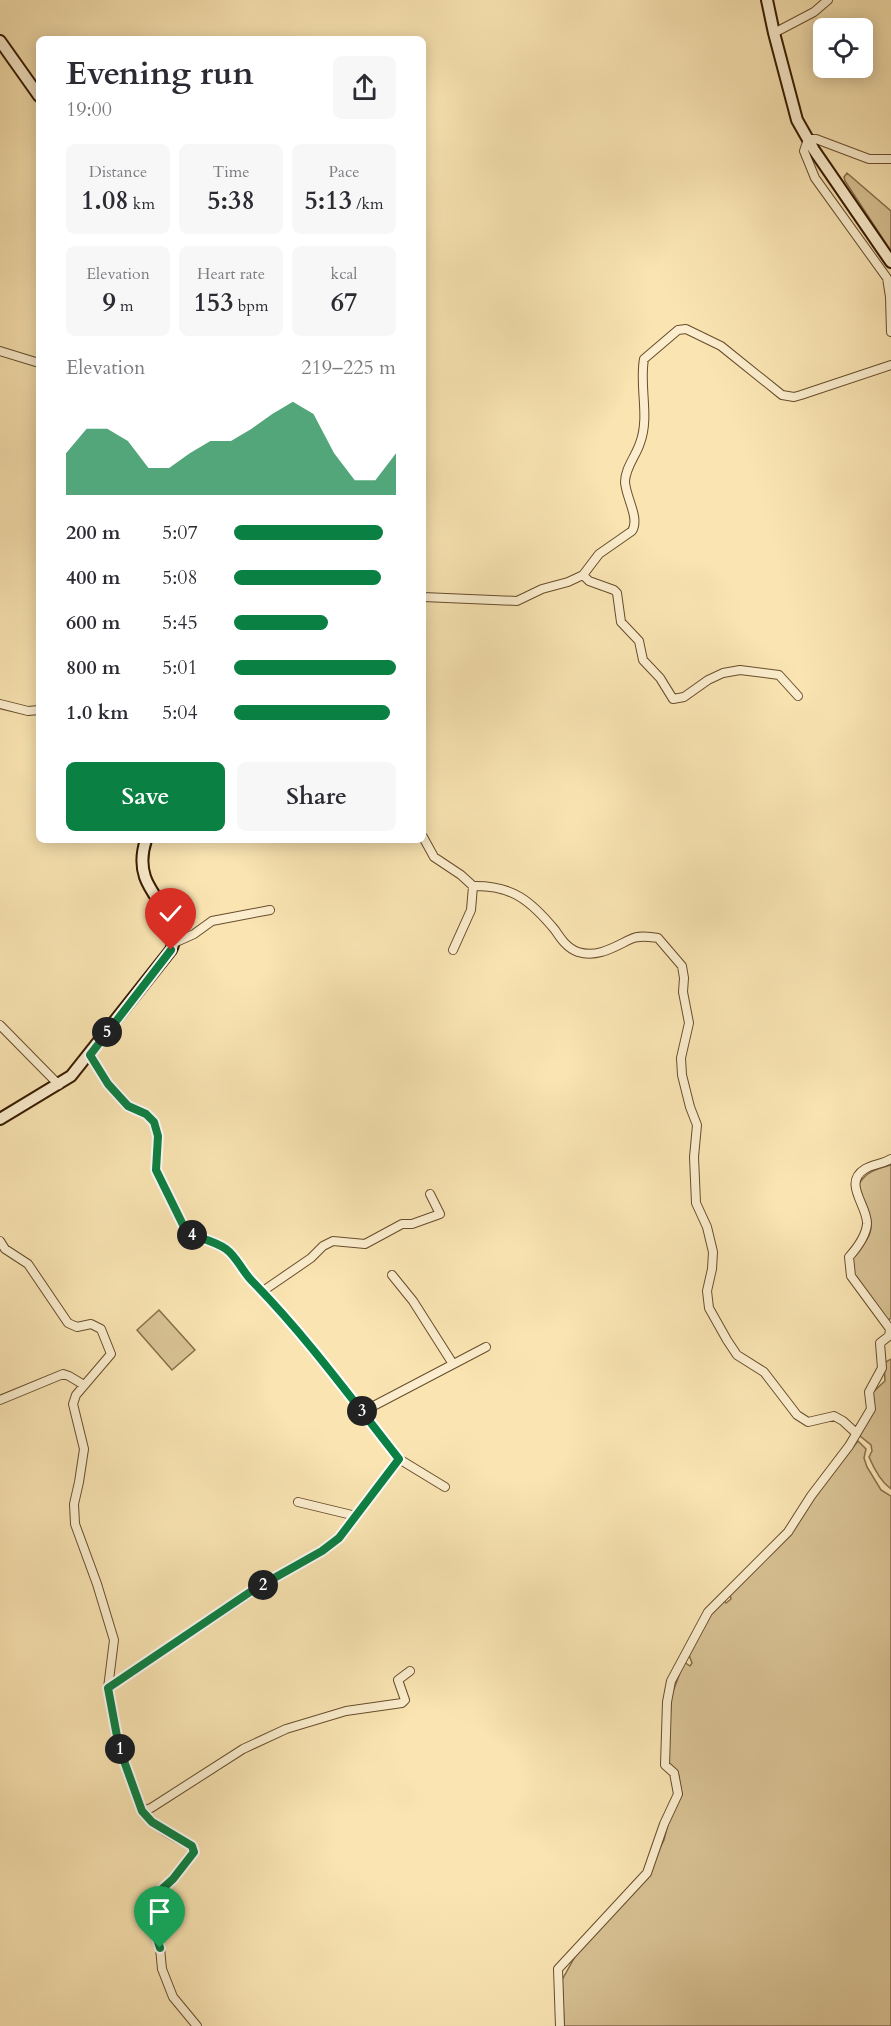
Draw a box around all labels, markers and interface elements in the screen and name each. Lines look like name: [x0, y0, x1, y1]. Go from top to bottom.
map controls: [813, 18, 873, 78]
button: locate: [813, 18, 873, 78]
text: Evening run: [66, 51, 254, 96]
button: share: [333, 56, 396, 119]
text: 19:00: [66, 96, 112, 123]
text: Distance: [89, 161, 147, 183]
text: Time: [212, 161, 250, 183]
text: Pace: [329, 161, 359, 183]
text: 1.08: [81, 183, 129, 218]
text: 5:38: [207, 183, 255, 218]
text: 5:13: [304, 183, 352, 218]
text: km: [129, 193, 155, 215]
text: /km: [352, 193, 384, 215]
text: Elevation: [86, 263, 150, 285]
text: Heart rate: [197, 263, 265, 285]
text: kcal: [331, 263, 357, 285]
text: 9: [102, 285, 116, 320]
text: 153: [194, 285, 234, 320]
text: 67: [331, 285, 357, 320]
text: m: [116, 295, 134, 317]
text: bpm: [234, 295, 268, 317]
text: Elevation: [66, 354, 145, 381]
text: 219–225 m: [301, 354, 396, 381]
text: 200 m: [66, 519, 121, 546]
text: 5:07: [162, 519, 198, 546]
text: 400 m: [66, 564, 121, 591]
text: 5:08: [162, 564, 198, 591]
text: 600 m: [66, 609, 121, 636]
text: 5:45: [162, 609, 198, 636]
text: 800 m: [66, 654, 121, 681]
text: 5:01: [162, 654, 198, 681]
text: 1.0 km: [66, 699, 129, 726]
text: 5:04: [162, 699, 198, 726]
button: Save: [66, 762, 225, 831]
button: Share: [237, 762, 396, 831]
pin: [145, 888, 196, 950]
icon: check: [154, 897, 187, 930]
pin: 5: [92, 1017, 122, 1047]
text: 5: [103, 1021, 111, 1043]
pin: 4: [177, 1220, 207, 1250]
text: 4: [188, 1224, 196, 1246]
pin: 3: [347, 1396, 377, 1426]
text: 3: [358, 1400, 366, 1422]
pin: 2: [248, 1570, 278, 1600]
text: 2: [259, 1574, 267, 1596]
pin: 1: [105, 1734, 135, 1764]
text: 1: [116, 1738, 124, 1760]
pin: [134, 1886, 185, 1948]
icon: arrive: [143, 1895, 176, 1928]

